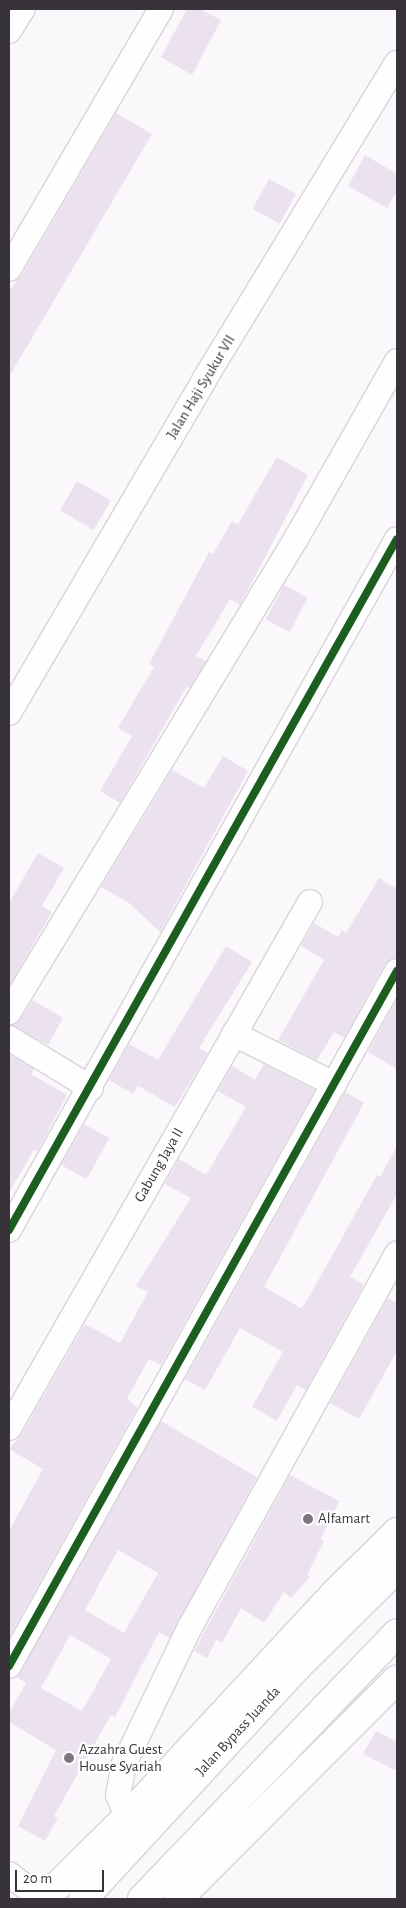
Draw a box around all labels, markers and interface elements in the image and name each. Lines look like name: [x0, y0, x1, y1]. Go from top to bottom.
street label: Jalan Haji Syukur VII: [163, 332, 239, 442]
street label: Gabung Jaya II: [130, 1124, 188, 1206]
place label: Alfamart: [318, 1510, 370, 1528]
marker: Alfamart: [302, 1513, 314, 1525]
street label: Jalan Bypass Juanda: [192, 1682, 284, 1780]
place label: Azzahra Guest House Syariah: [79, 1740, 162, 1775]
marker: Azzahra Guest House Syariah: [63, 1752, 75, 1764]
scale bar: [18, 1860, 106, 1892]
text: 20 m: [23, 1871, 52, 1886]

